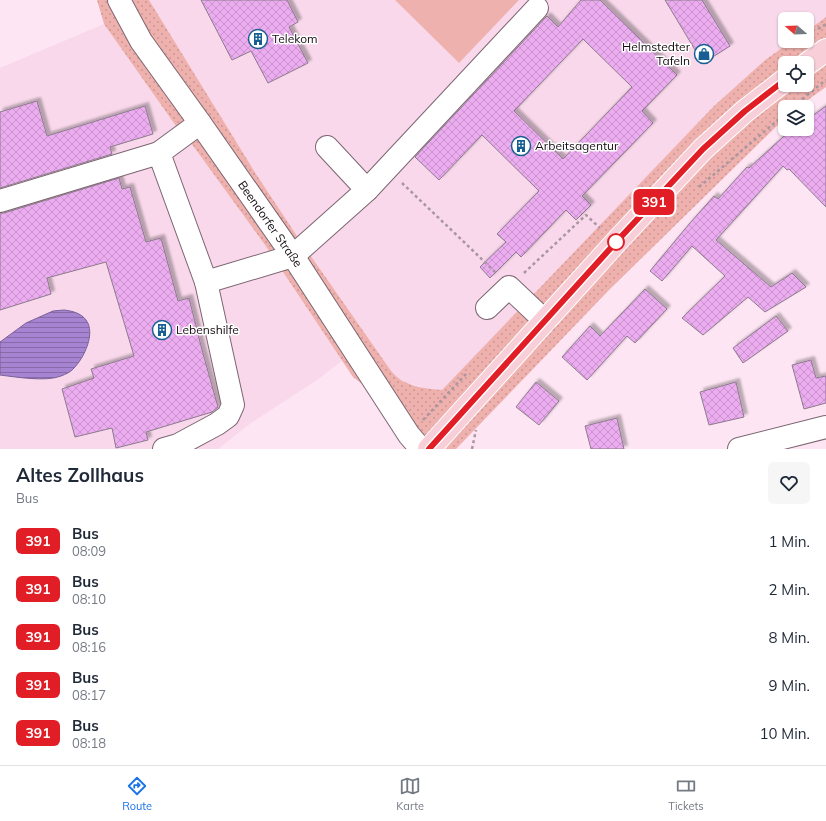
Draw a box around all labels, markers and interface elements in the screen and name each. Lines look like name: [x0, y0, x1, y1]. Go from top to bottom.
north arrow: [778, 12, 814, 48]
map controls: [778, 12, 814, 136]
building icon: Telekom: [247, 28, 269, 50]
place label: Telekom: [272, 31, 318, 46]
place label: Helmstedter Tafeln: [622, 39, 691, 68]
shop icon: Helmstedter Tafeln: [693, 43, 715, 65]
button: locate: [778, 56, 814, 92]
button: layers: [778, 100, 814, 136]
building icon: Arbeitsagentur: [510, 135, 532, 157]
place label: Arbeitsagentur: [535, 138, 619, 153]
street label: Beendorfer Straße: [235, 178, 306, 270]
line badge: 391: [631, 189, 677, 215]
text: 391: [641, 193, 667, 211]
unlabelled marker: [607, 233, 625, 251]
building icon: Lebenshilfe: [151, 319, 173, 341]
place label: Lebenshilfe: [176, 322, 239, 337]
button: heart: [768, 462, 810, 504]
text: Altes Zollhaus: [16, 463, 144, 487]
text: Bus: [16, 490, 39, 506]
text: Bus: [72, 524, 99, 543]
text: 391: [25, 532, 51, 550]
text: 1 Min.: [768, 532, 810, 551]
text: 08:09: [72, 543, 106, 559]
text: Bus: [72, 572, 99, 591]
text: 391: [25, 580, 51, 598]
text: 2 Min.: [768, 580, 810, 599]
text: 08:10: [72, 591, 106, 607]
text: Bus: [72, 620, 99, 639]
text: 391: [25, 628, 51, 646]
text: 8 Min.: [768, 628, 810, 647]
text: 08:16: [72, 639, 106, 655]
text: Bus: [72, 668, 99, 687]
text: 391: [25, 676, 51, 694]
text: 9 Min.: [768, 676, 810, 695]
text: 08:17: [72, 687, 106, 703]
text: Bus: [72, 716, 99, 735]
text: 391: [25, 724, 51, 742]
text: 10 Min.: [759, 724, 810, 743]
text: 08:18: [72, 735, 106, 751]
tab: Route: [122, 775, 152, 813]
tab: Karte: [396, 775, 424, 813]
tab: Tickets: [668, 775, 704, 813]

